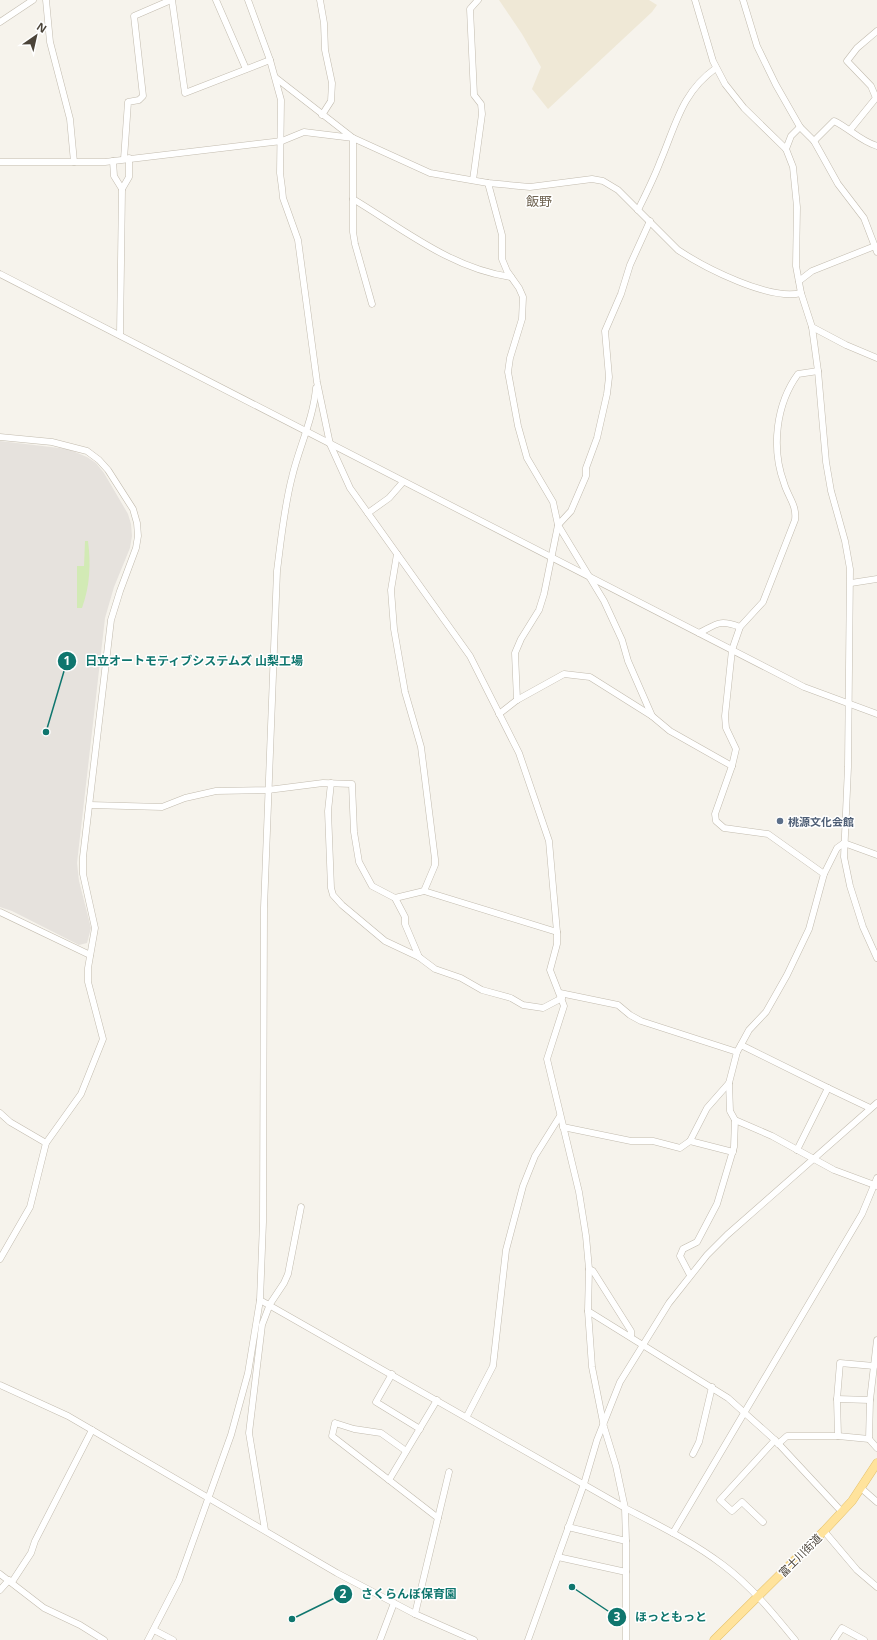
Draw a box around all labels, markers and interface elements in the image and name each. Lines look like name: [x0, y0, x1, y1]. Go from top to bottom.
north arrow: [16, 16, 56, 56]
text: N: [34, 19, 50, 36]
district label: 飯野: [526, 192, 552, 210]
callout: 日立オートモティブシステムズ 山梨工場: [57, 649, 312, 673]
text: 1: [64, 652, 70, 669]
text: 日立オートモティブシステムズ 山梨工場: [85, 652, 303, 669]
place label: 桃源文化会館: [788, 814, 854, 829]
marker: 桃源文化会館: [775, 816, 785, 826]
street label: 富士川街道: [775, 1530, 825, 1580]
callout: さくらんぼ保育園: [333, 1582, 465, 1606]
text: 2: [340, 1585, 347, 1602]
text: さくらんぼ保育園: [361, 1585, 457, 1602]
callout: ほっともっと: [607, 1605, 715, 1629]
text: 3: [614, 1608, 621, 1625]
text: ほっともっと: [635, 1608, 707, 1625]

